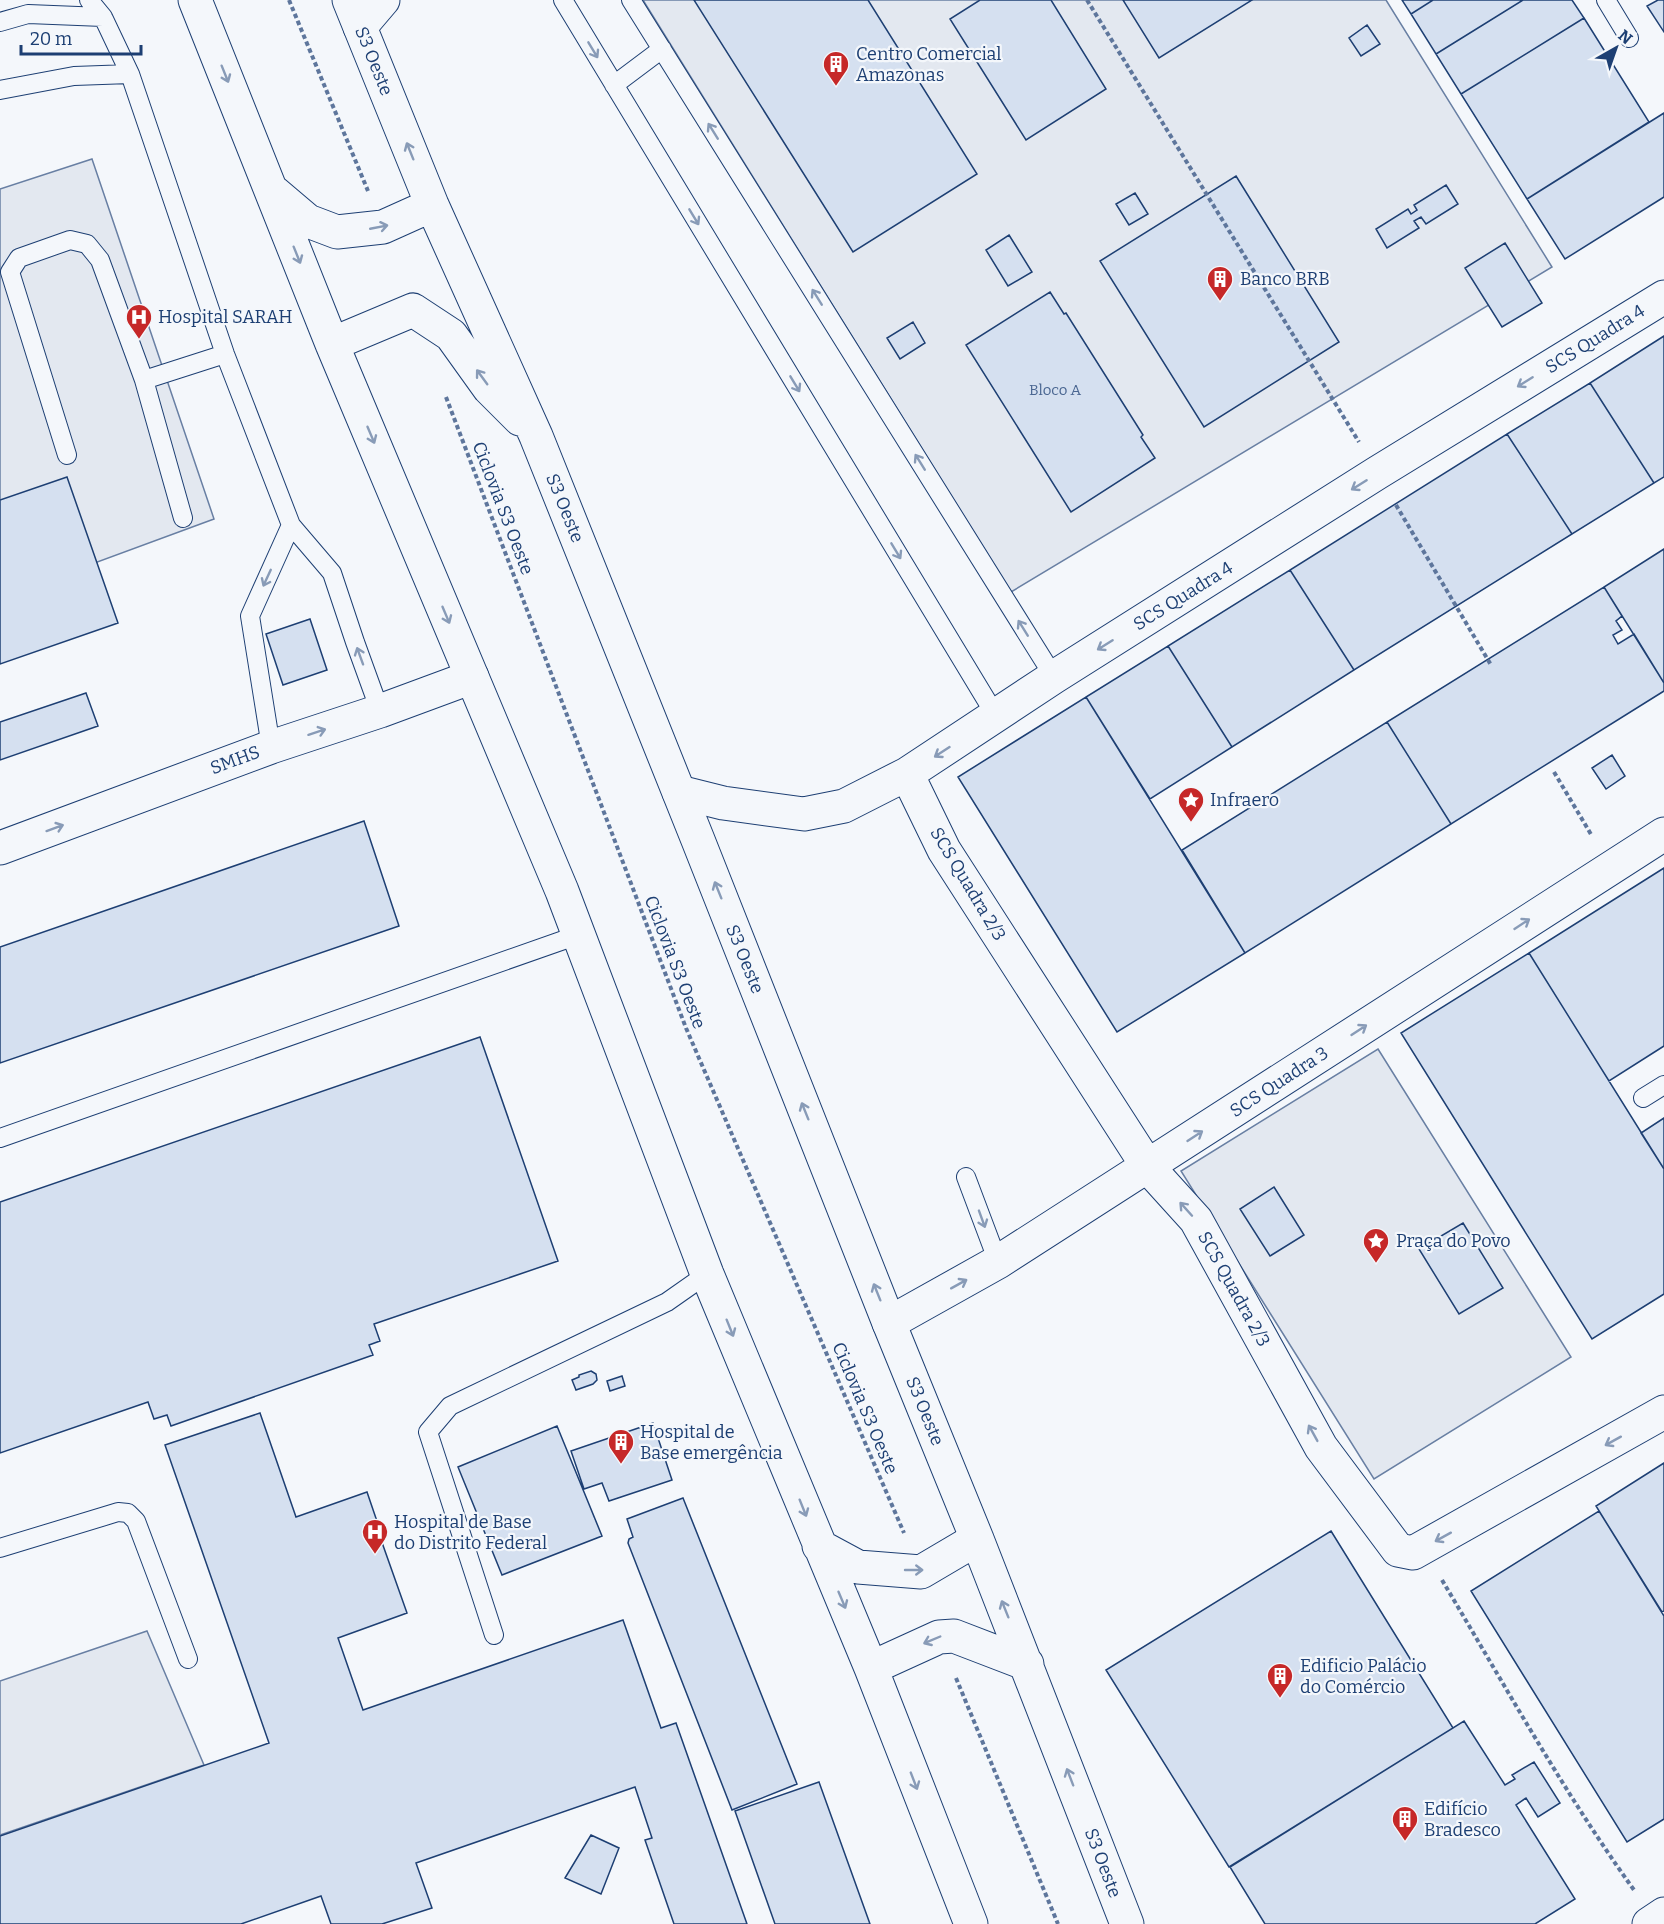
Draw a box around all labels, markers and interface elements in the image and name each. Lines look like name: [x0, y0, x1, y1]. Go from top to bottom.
scale bar: [21, 18, 141, 56]
north arrow: [1586, 18, 1646, 78]
street label: S3 Oeste: [350, 23, 398, 99]
text: N: [1614, 26, 1636, 48]
text: 20 m: [30, 28, 72, 50]
one-way arrow: [588, 41, 600, 58]
place label: Centro Comercial Amazonas: [856, 43, 1002, 86]
building icon: Centro Comercial Amazonas: [821, 49, 851, 87]
one-way arrow: [220, 64, 231, 83]
one-way arrow: [707, 123, 720, 140]
one-way arrow: [404, 142, 415, 160]
one-way arrow: [689, 208, 701, 225]
one-way arrow: [369, 221, 388, 232]
one-way arrow: [292, 245, 303, 264]
building icon: Banco BRB: [1205, 264, 1235, 302]
place label: Banco BRB: [1240, 268, 1330, 290]
one-way arrow: [810, 289, 822, 306]
street label: SCS Quadra 4: [1541, 299, 1649, 378]
hospital icon: Hospital SARAH: [124, 302, 154, 340]
place label: Hospital SARAH: [158, 306, 293, 328]
one-way arrow: [475, 370, 488, 386]
one-way arrow: [790, 375, 802, 392]
one-way arrow: [1517, 377, 1534, 389]
house number: Bloco A: [1029, 381, 1081, 399]
one-way arrow: [366, 426, 377, 444]
street label: Ciclovia S3 Oeste: [467, 438, 539, 578]
one-way arrow: [913, 454, 925, 471]
street label: S3 Oeste: [541, 470, 589, 546]
one-way arrow: [1350, 478, 1367, 491]
one-way arrow: [890, 542, 902, 559]
street label: SCS Quadra 4: [1129, 556, 1237, 635]
one-way arrow: [261, 569, 272, 587]
one-way arrow: [441, 605, 452, 624]
one-way arrow: [1017, 619, 1030, 636]
one-way arrow: [1097, 639, 1114, 651]
one-way arrow: [354, 647, 365, 666]
one-way arrow: [307, 726, 326, 737]
street label: SMHS: [207, 741, 263, 779]
one-way arrow: [934, 746, 951, 758]
place icon: Infraero: [1176, 785, 1206, 823]
place label: Infraero: [1210, 789, 1279, 811]
one-way arrow: [45, 821, 64, 832]
street label: SCS Quadra 2/3: [925, 823, 1011, 945]
one-way arrow: [712, 882, 723, 900]
street label: Ciclovia S3 Oeste: [639, 892, 711, 1032]
one-way arrow: [1513, 918, 1530, 930]
street label: S3 Oeste: [721, 921, 769, 997]
one-way arrow: [1350, 1024, 1366, 1036]
street label: SCS Quadra 3: [1226, 1042, 1332, 1122]
one-way arrow: [799, 1102, 810, 1121]
one-way arrow: [1186, 1130, 1203, 1142]
one-way arrow: [1179, 1201, 1193, 1216]
one-way arrow: [978, 1209, 989, 1228]
place icon: Praça do Povo: [1361, 1226, 1391, 1264]
street label: SCS Quadra 2/3: [1193, 1227, 1275, 1351]
place label: Praça do Povo: [1396, 1230, 1511, 1252]
one-way arrow: [949, 1278, 967, 1289]
one-way arrow: [871, 1283, 882, 1302]
one-way arrow: [725, 1318, 736, 1337]
street label: Ciclovia S3 Oeste: [827, 1339, 903, 1477]
street label: S3 Oeste: [901, 1373, 949, 1449]
place label: Hospital de Base emergência: [640, 1421, 783, 1464]
one-way arrow: [1307, 1425, 1319, 1442]
building icon: Hospital de Base emergência: [606, 1427, 636, 1465]
one-way arrow: [1605, 1435, 1622, 1447]
one-way arrow: [798, 1499, 809, 1517]
place label: Hospital de Base do Distrito Federal: [394, 1511, 547, 1554]
hospital icon: Hospital de Base do Distrito Federal: [360, 1517, 390, 1555]
one-way arrow: [1435, 1531, 1452, 1543]
one-way arrow: [903, 1564, 923, 1576]
one-way arrow: [836, 1590, 848, 1608]
one-way arrow: [999, 1601, 1010, 1619]
one-way arrow: [924, 1635, 942, 1646]
place label: Edificio Palácio do Comércio: [1300, 1655, 1427, 1698]
building icon: Edificio Palácio do Comércio: [1265, 1661, 1295, 1699]
one-way arrow: [1064, 1769, 1075, 1787]
one-way arrow: [910, 1771, 921, 1789]
place label: Edifício Bradesco: [1424, 1798, 1501, 1841]
building icon: Edifício Bradesco: [1390, 1804, 1420, 1842]
street label: S3 Oeste: [1080, 1825, 1126, 1901]

